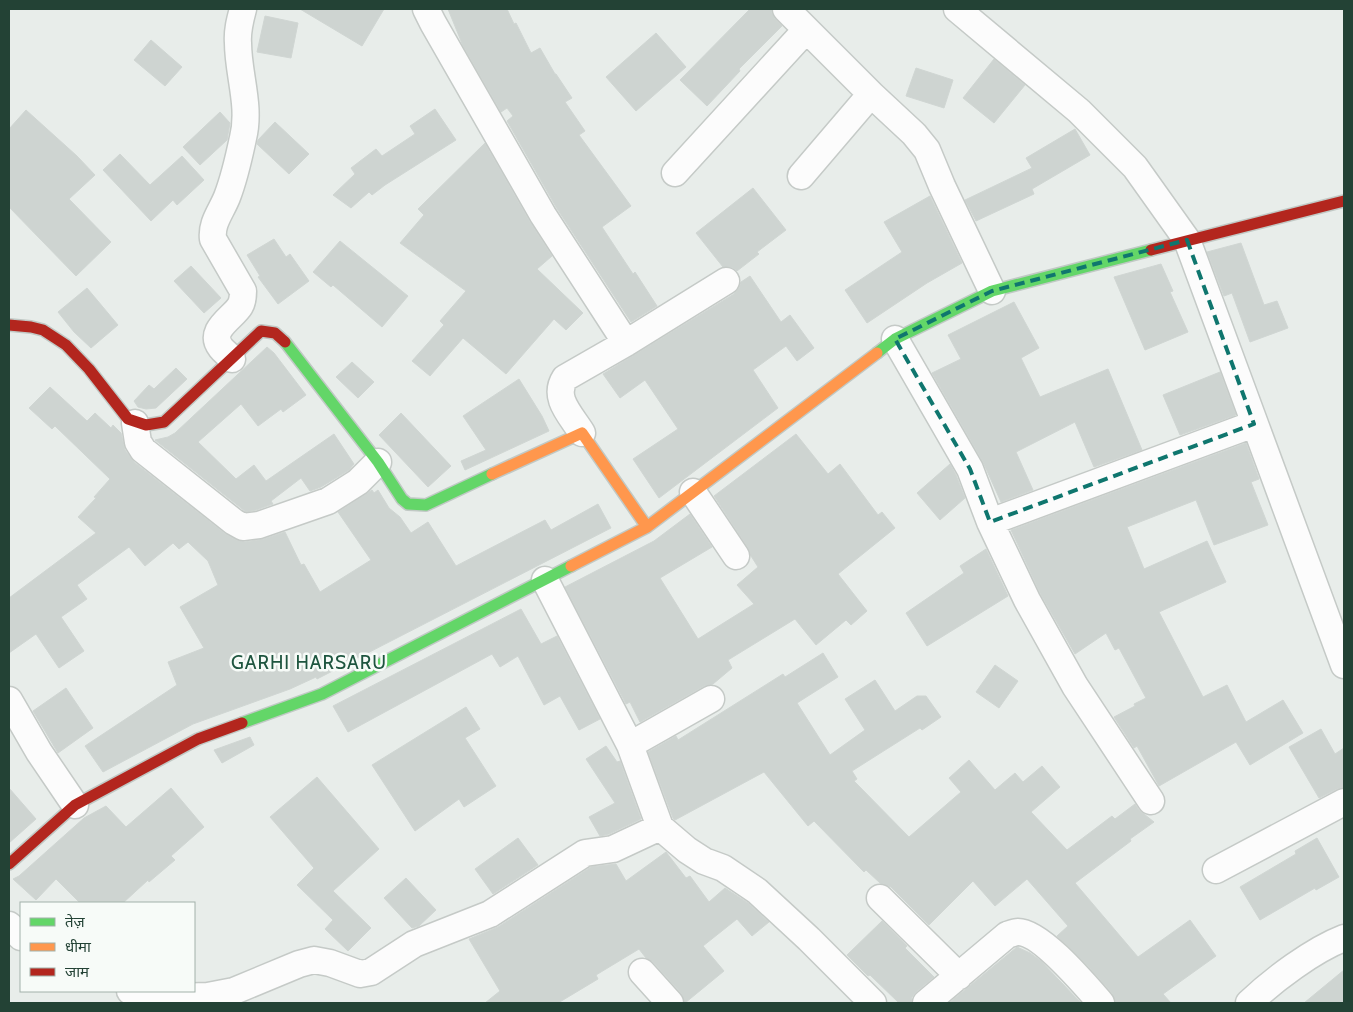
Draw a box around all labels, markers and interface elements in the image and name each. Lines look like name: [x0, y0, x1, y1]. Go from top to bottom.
district label: GARHI HARSARU: [231, 651, 387, 674]
legend: [20, 902, 195, 992]
text: तेज़: [65, 913, 86, 931]
text: धीमा: [65, 938, 92, 956]
text: जाम: [65, 963, 90, 981]

